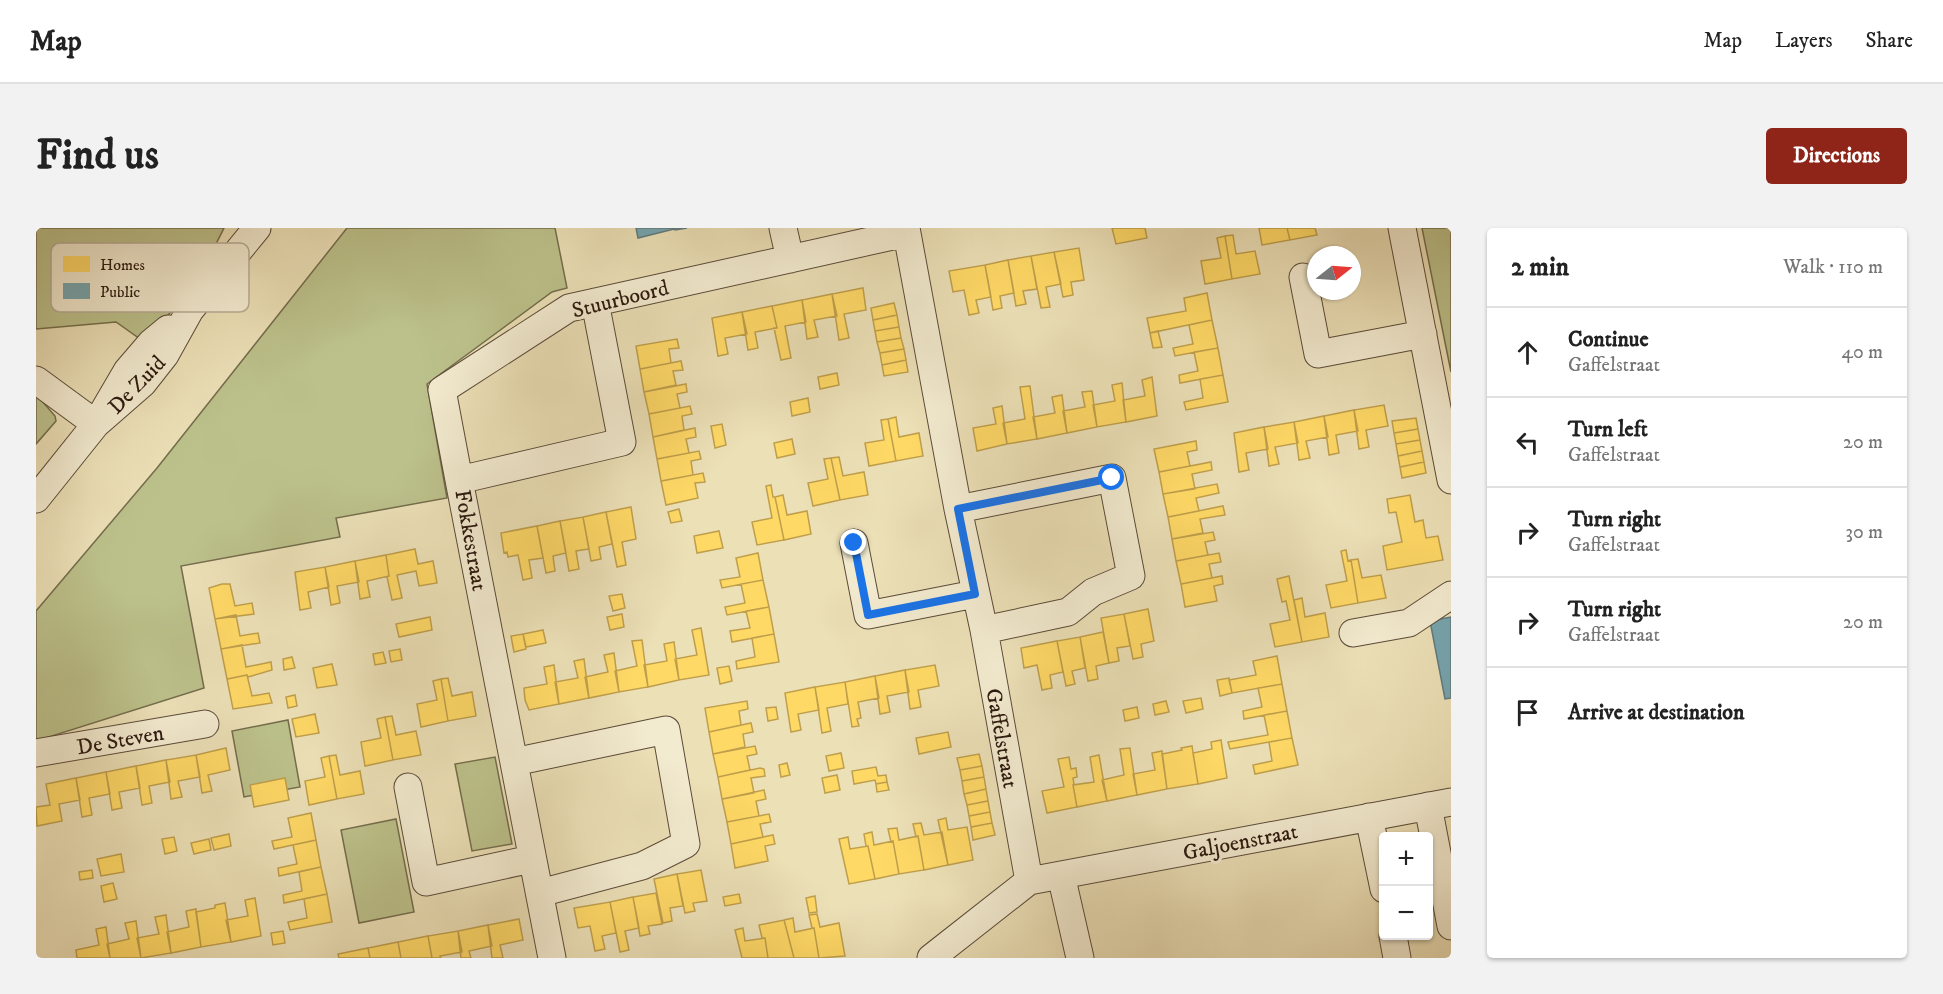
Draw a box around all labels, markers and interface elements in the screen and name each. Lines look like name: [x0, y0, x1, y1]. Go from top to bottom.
text: Map: [30, 24, 82, 59]
text: Map: [1703, 28, 1742, 54]
text: Layers: [1775, 28, 1833, 54]
text: Share: [1866, 28, 1913, 54]
button: Directions: [1766, 128, 1907, 184]
text: Find us: [36, 130, 159, 182]
legend: [51, 243, 249, 312]
north arrow: [1307, 246, 1361, 300]
text: 2 min: [1511, 251, 1569, 284]
text: Homes: [100, 255, 145, 275]
text: Walk · 110 m: [1783, 255, 1883, 280]
street label: Stuurboord: [569, 274, 672, 324]
text: Public: [100, 282, 140, 302]
text: Continue: [1568, 326, 1649, 353]
icon: ahead: [1511, 336, 1544, 369]
text: 40 m: [1841, 340, 1883, 365]
street label: De Zuid: [102, 350, 172, 420]
text: Gaffelstraat: [1568, 353, 1660, 378]
text: Turn left: [1568, 416, 1648, 443]
icon: left: [1511, 426, 1544, 459]
text: 20 m: [1843, 430, 1883, 455]
text: Gaffelstraat: [1568, 443, 1660, 468]
route start: [1098, 464, 1124, 490]
street label: Fokkestraat: [448, 487, 493, 593]
text: Turn right: [1568, 506, 1661, 533]
icon: right: [1511, 516, 1544, 549]
text: 30 m: [1845, 520, 1883, 545]
route end: [840, 529, 866, 555]
text: Gaffelstraat: [1568, 533, 1660, 558]
text: Turn right: [1568, 596, 1661, 623]
icon: right: [1511, 606, 1544, 639]
text: 20 m: [1843, 610, 1883, 635]
text: Gaffelstraat: [1568, 623, 1660, 648]
street label: Gaffelstraat: [979, 686, 1024, 790]
icon: arrive: [1511, 696, 1544, 729]
text: Arrive at destination: [1568, 699, 1745, 726]
street label: De Steven: [75, 719, 167, 761]
street label: Galjoenstraat: [1181, 818, 1300, 867]
map controls: [1379, 832, 1433, 940]
button: +: [1379, 832, 1433, 886]
button: −: [1379, 886, 1433, 940]

